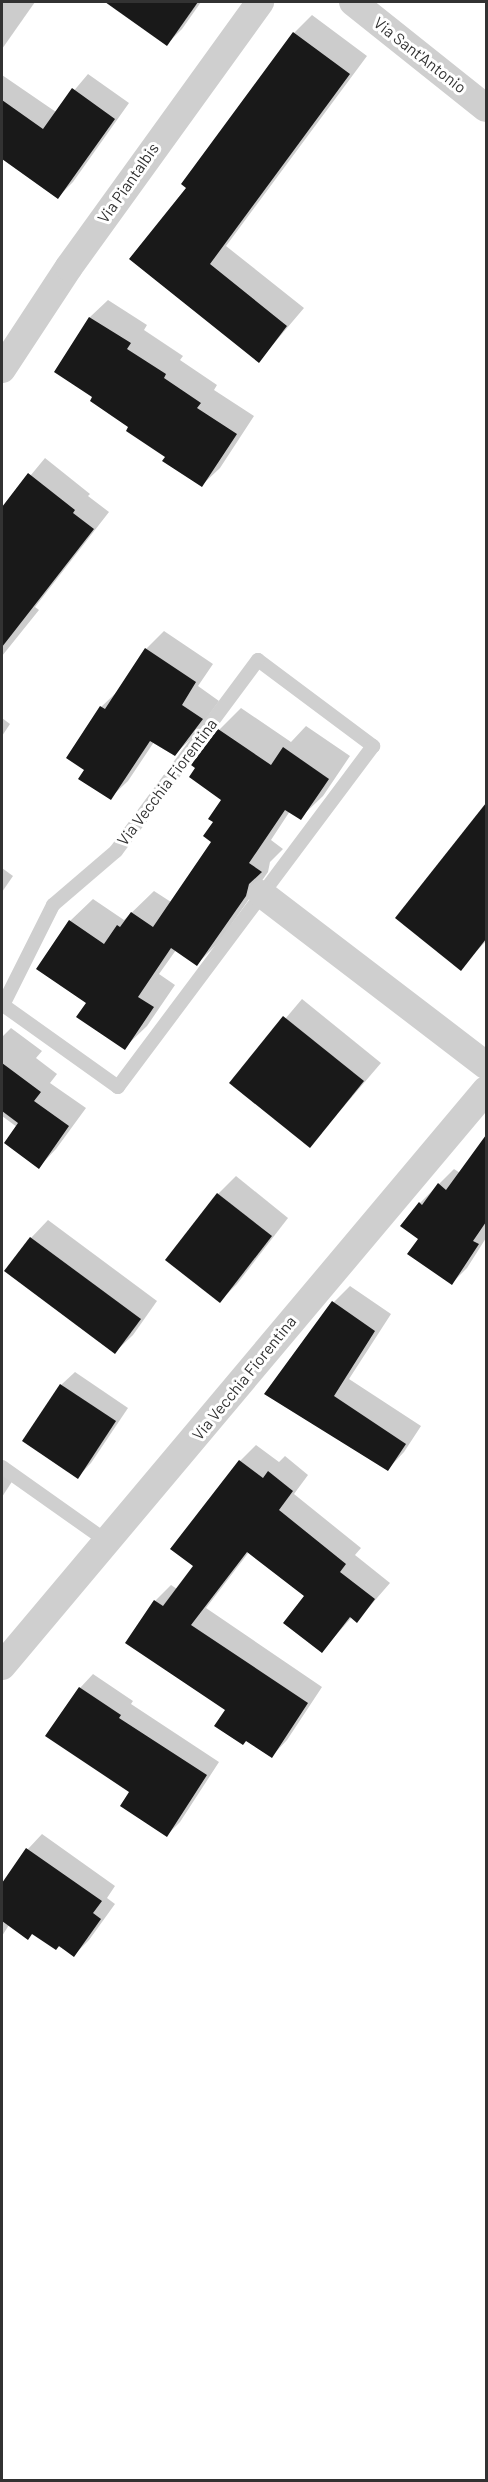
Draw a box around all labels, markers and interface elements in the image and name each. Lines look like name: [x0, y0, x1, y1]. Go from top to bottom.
street label: Via Sant'Antonio: [370, 13, 470, 97]
street label: Via Piantalbis: [93, 139, 163, 227]
street label: Via Vecchia Fiorentina: [113, 715, 221, 849]
street label: Via Vecchia Fiorentina: [188, 1312, 300, 1444]

